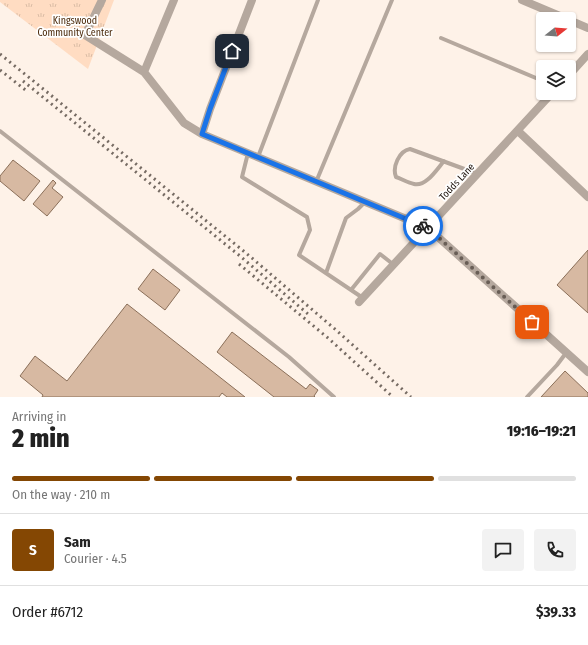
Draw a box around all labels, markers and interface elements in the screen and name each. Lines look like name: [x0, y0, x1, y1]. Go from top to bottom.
north arrow: [536, 12, 576, 52]
map controls: [536, 12, 576, 100]
park label: Kingswood Community Center: [37, 15, 113, 39]
pin: [215, 34, 249, 68]
icon: home: [221, 40, 243, 62]
button: layers: [536, 60, 576, 100]
street label: Todds Lane: [437, 161, 477, 203]
courier: [403, 206, 443, 246]
icon: bike: [412, 215, 434, 237]
pin: [515, 305, 549, 339]
icon: bag: [521, 311, 543, 333]
text: Arriving in: [12, 409, 66, 424]
text: 19:16–19:21: [507, 422, 576, 440]
text: 2 min: [12, 423, 70, 454]
text: On the way · 210 m: [12, 487, 110, 502]
button: chat: [482, 529, 524, 571]
button: phone: [534, 529, 576, 571]
text: Sam: [64, 533, 91, 551]
text: S: [29, 541, 37, 559]
text: Courier · 4.5: [64, 551, 127, 566]
text: Order #6712: [12, 603, 83, 621]
text: $39.33: [536, 603, 576, 621]

